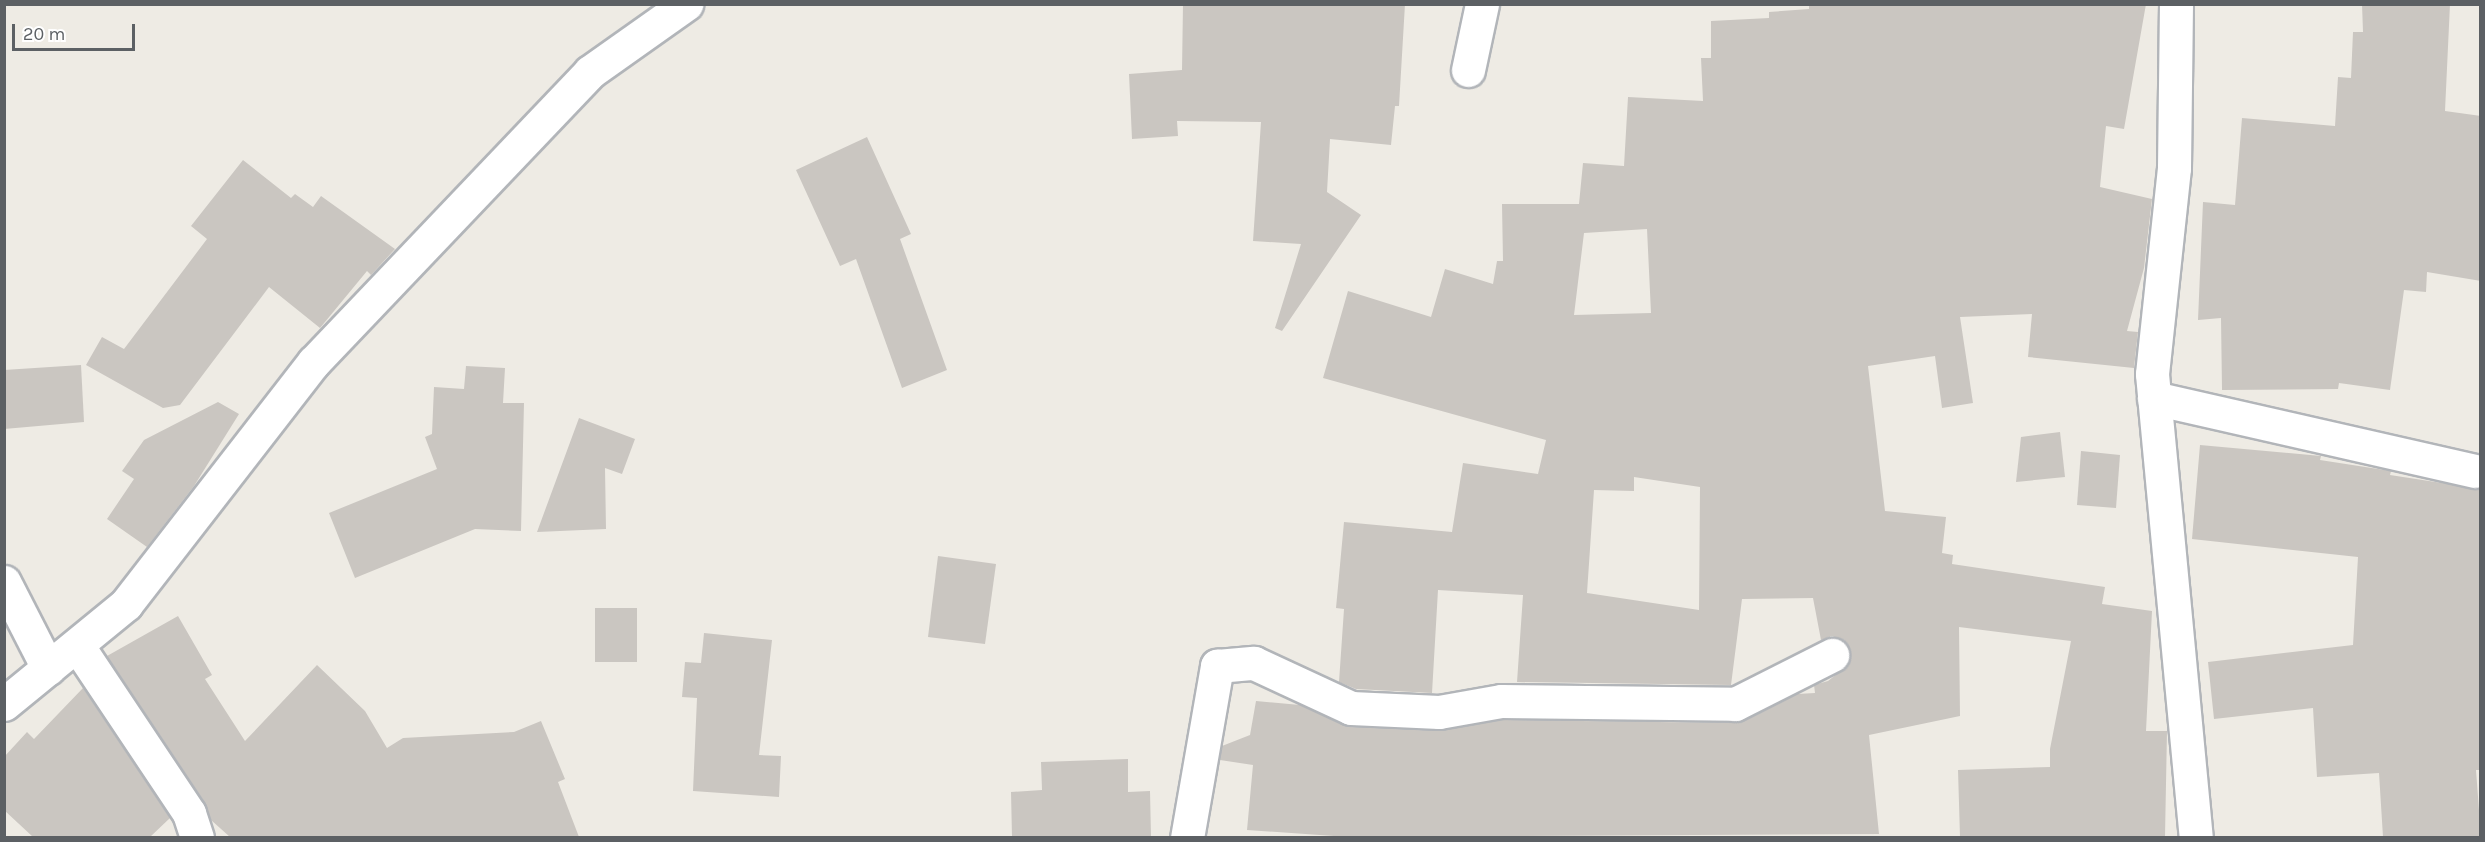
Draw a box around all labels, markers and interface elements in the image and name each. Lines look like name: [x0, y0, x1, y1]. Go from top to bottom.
scale bar: [15, 12, 138, 50]
text: 20 m: [23, 23, 65, 45]

